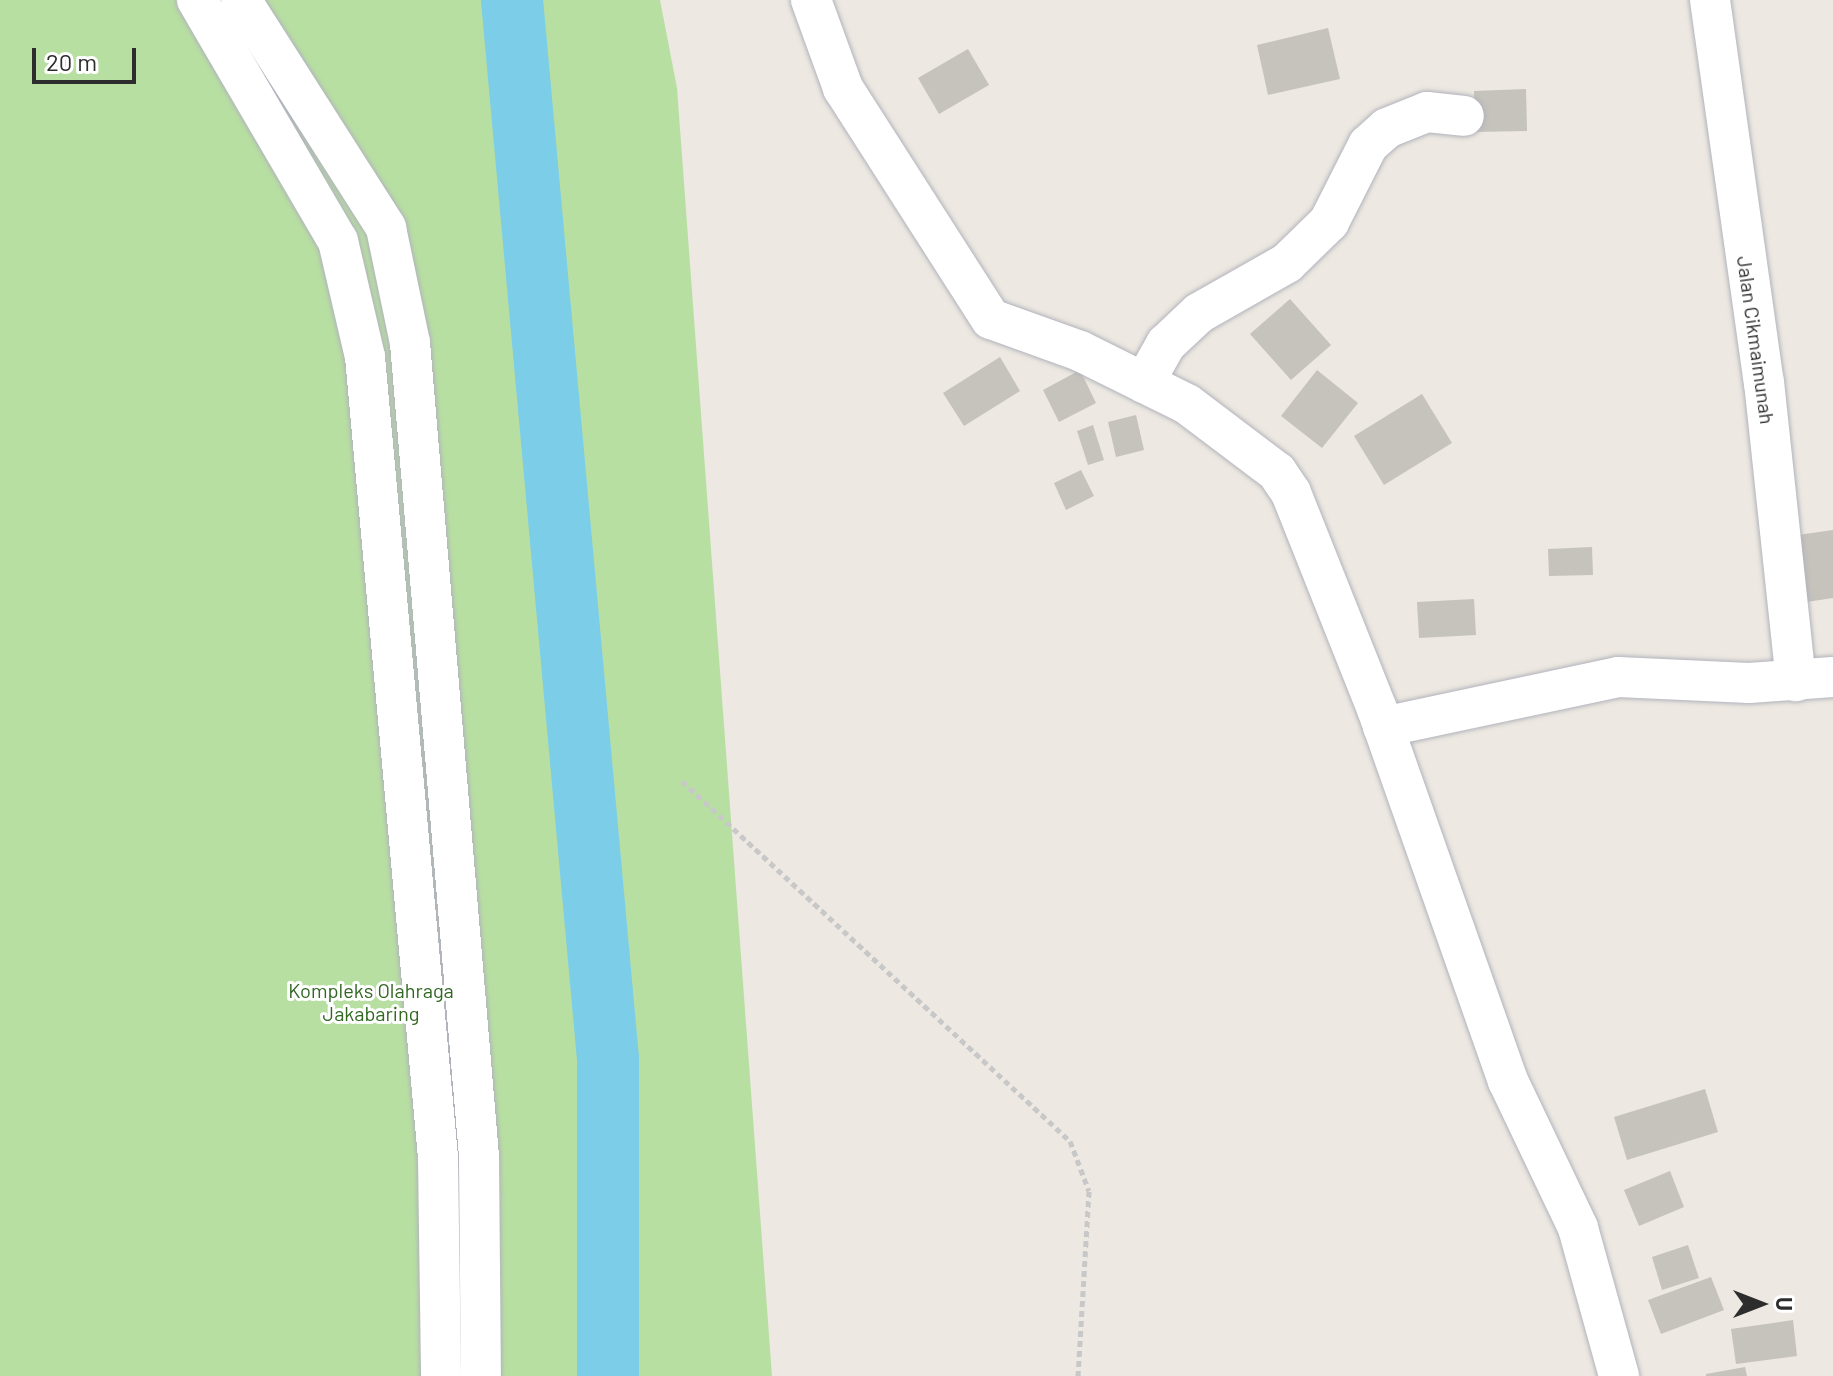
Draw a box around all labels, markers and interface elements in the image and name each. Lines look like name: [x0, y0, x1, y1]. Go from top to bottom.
scale bar: [36, 32, 140, 82]
text: 20 m: [46, 47, 97, 76]
street label: Jalan Cikmaimunah: [1732, 254, 1780, 426]
park label: Kompleks Olahraga Jakabaring: [288, 978, 454, 1025]
north arrow: [1721, 1264, 1801, 1344]
text: U: [1772, 1297, 1798, 1311]

